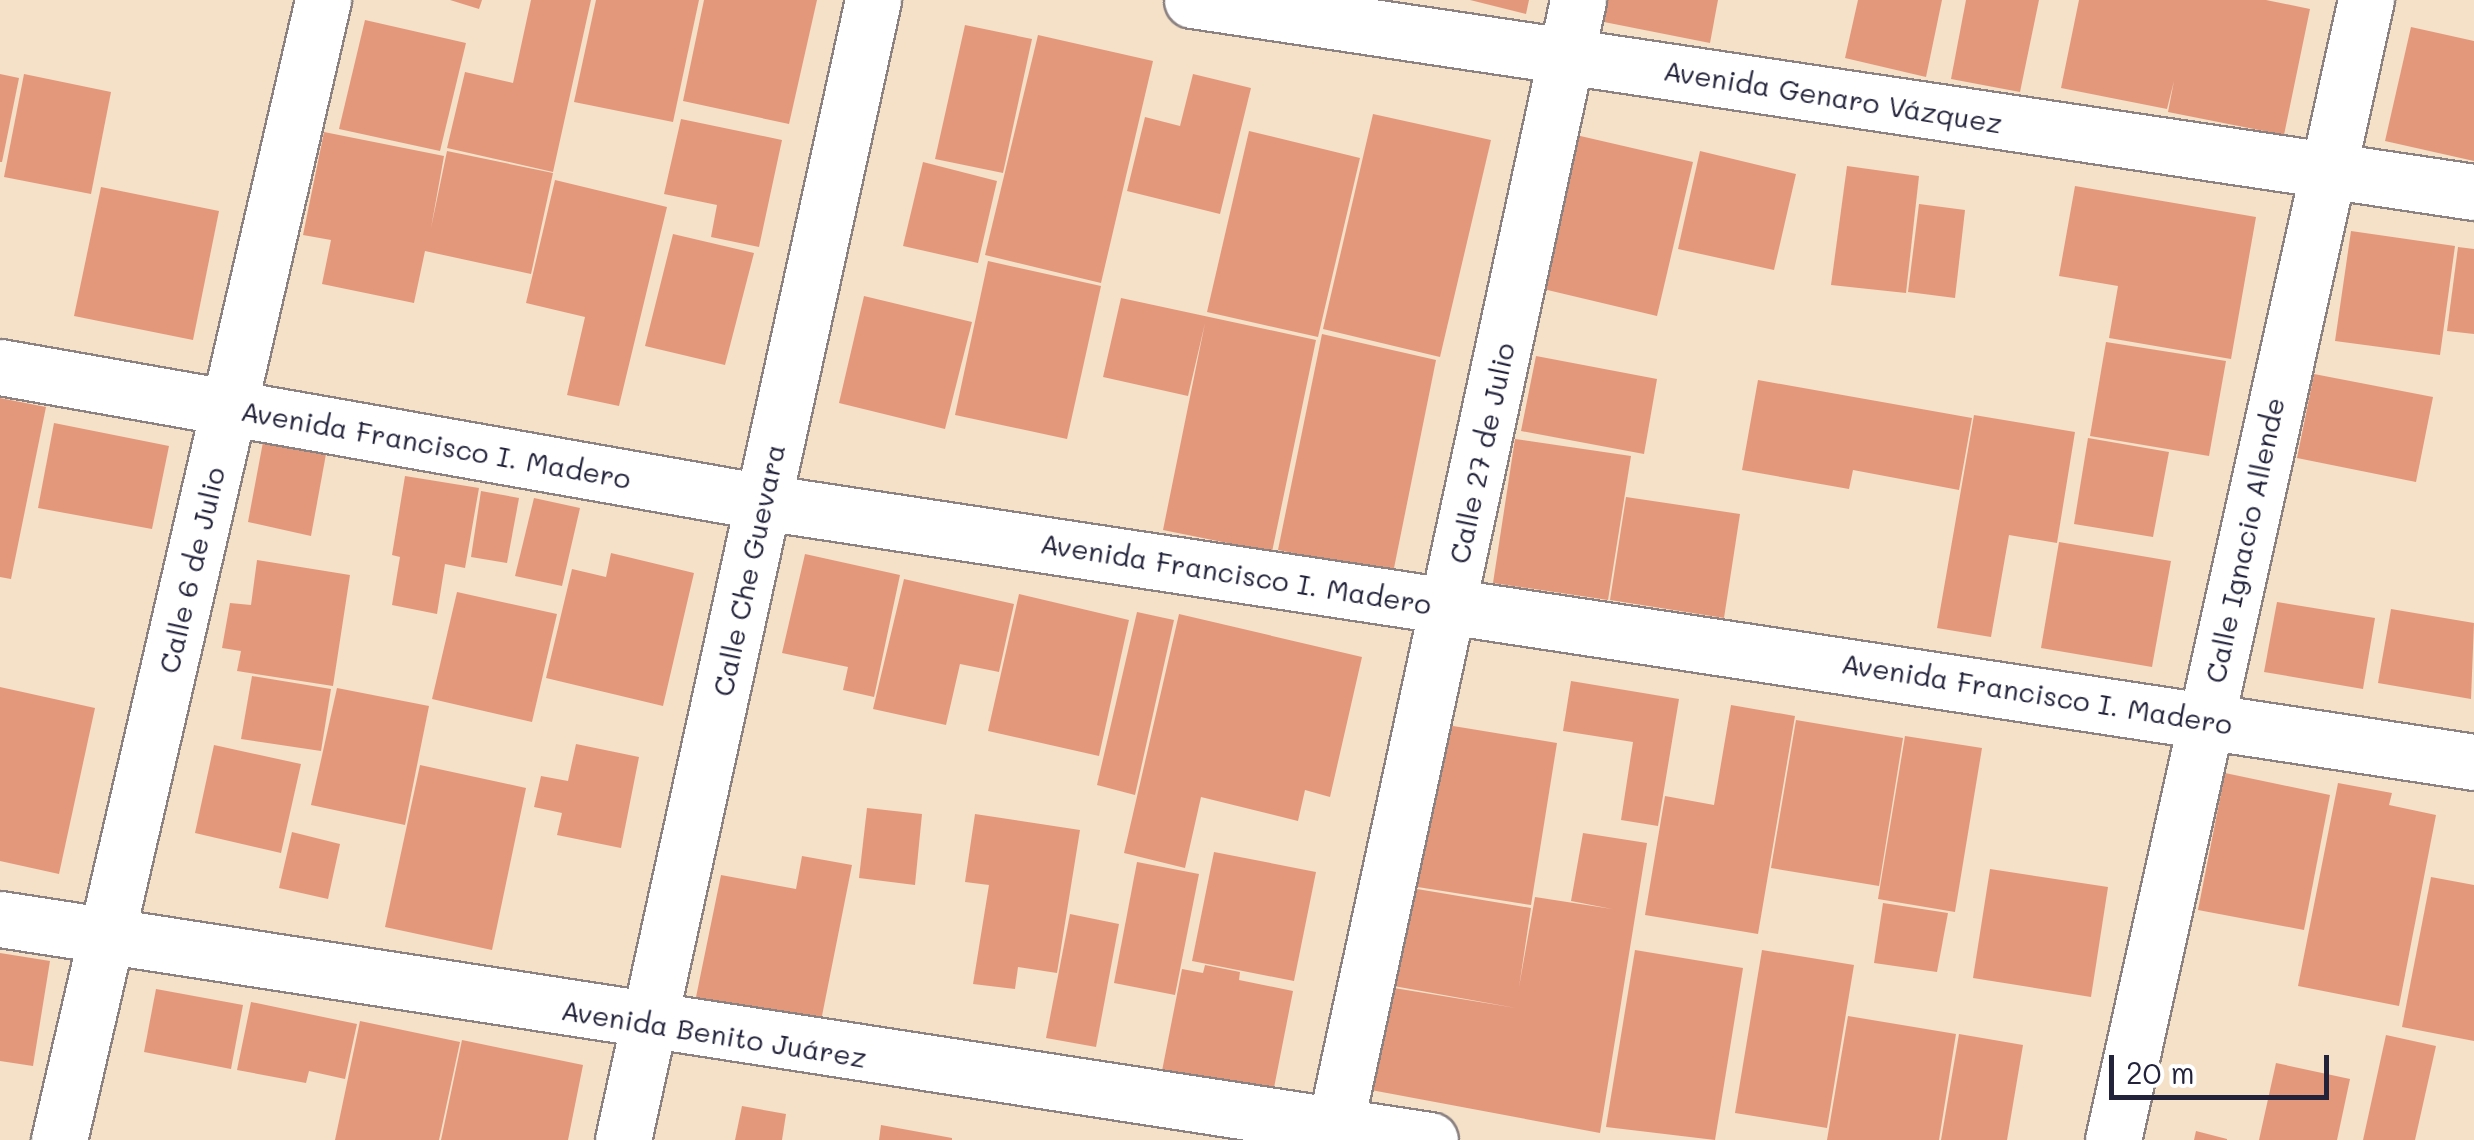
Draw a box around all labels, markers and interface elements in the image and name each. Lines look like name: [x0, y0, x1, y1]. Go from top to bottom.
street label: Avenida Genaro Vázquez: [1661, 53, 2005, 139]
street label: Calle 27 de Julio: [1441, 340, 1521, 566]
street label: Avenida Francisco I. Madero: [238, 393, 634, 495]
street label: Calle Ignacio Allende: [2197, 394, 2291, 686]
street label: Calle Che Guevara: [705, 441, 791, 699]
street label: Calle 6 de Julio: [151, 464, 231, 676]
street label: Avenida Francisco I. Madero: [1038, 525, 1434, 621]
street label: Avenida Francisco I. Madero: [1839, 645, 2235, 741]
street label: Avenida Benito Juárez: [559, 992, 869, 1074]
scale bar: [2114, 1035, 2334, 1097]
text: 20 m: [2126, 1052, 2195, 1092]

